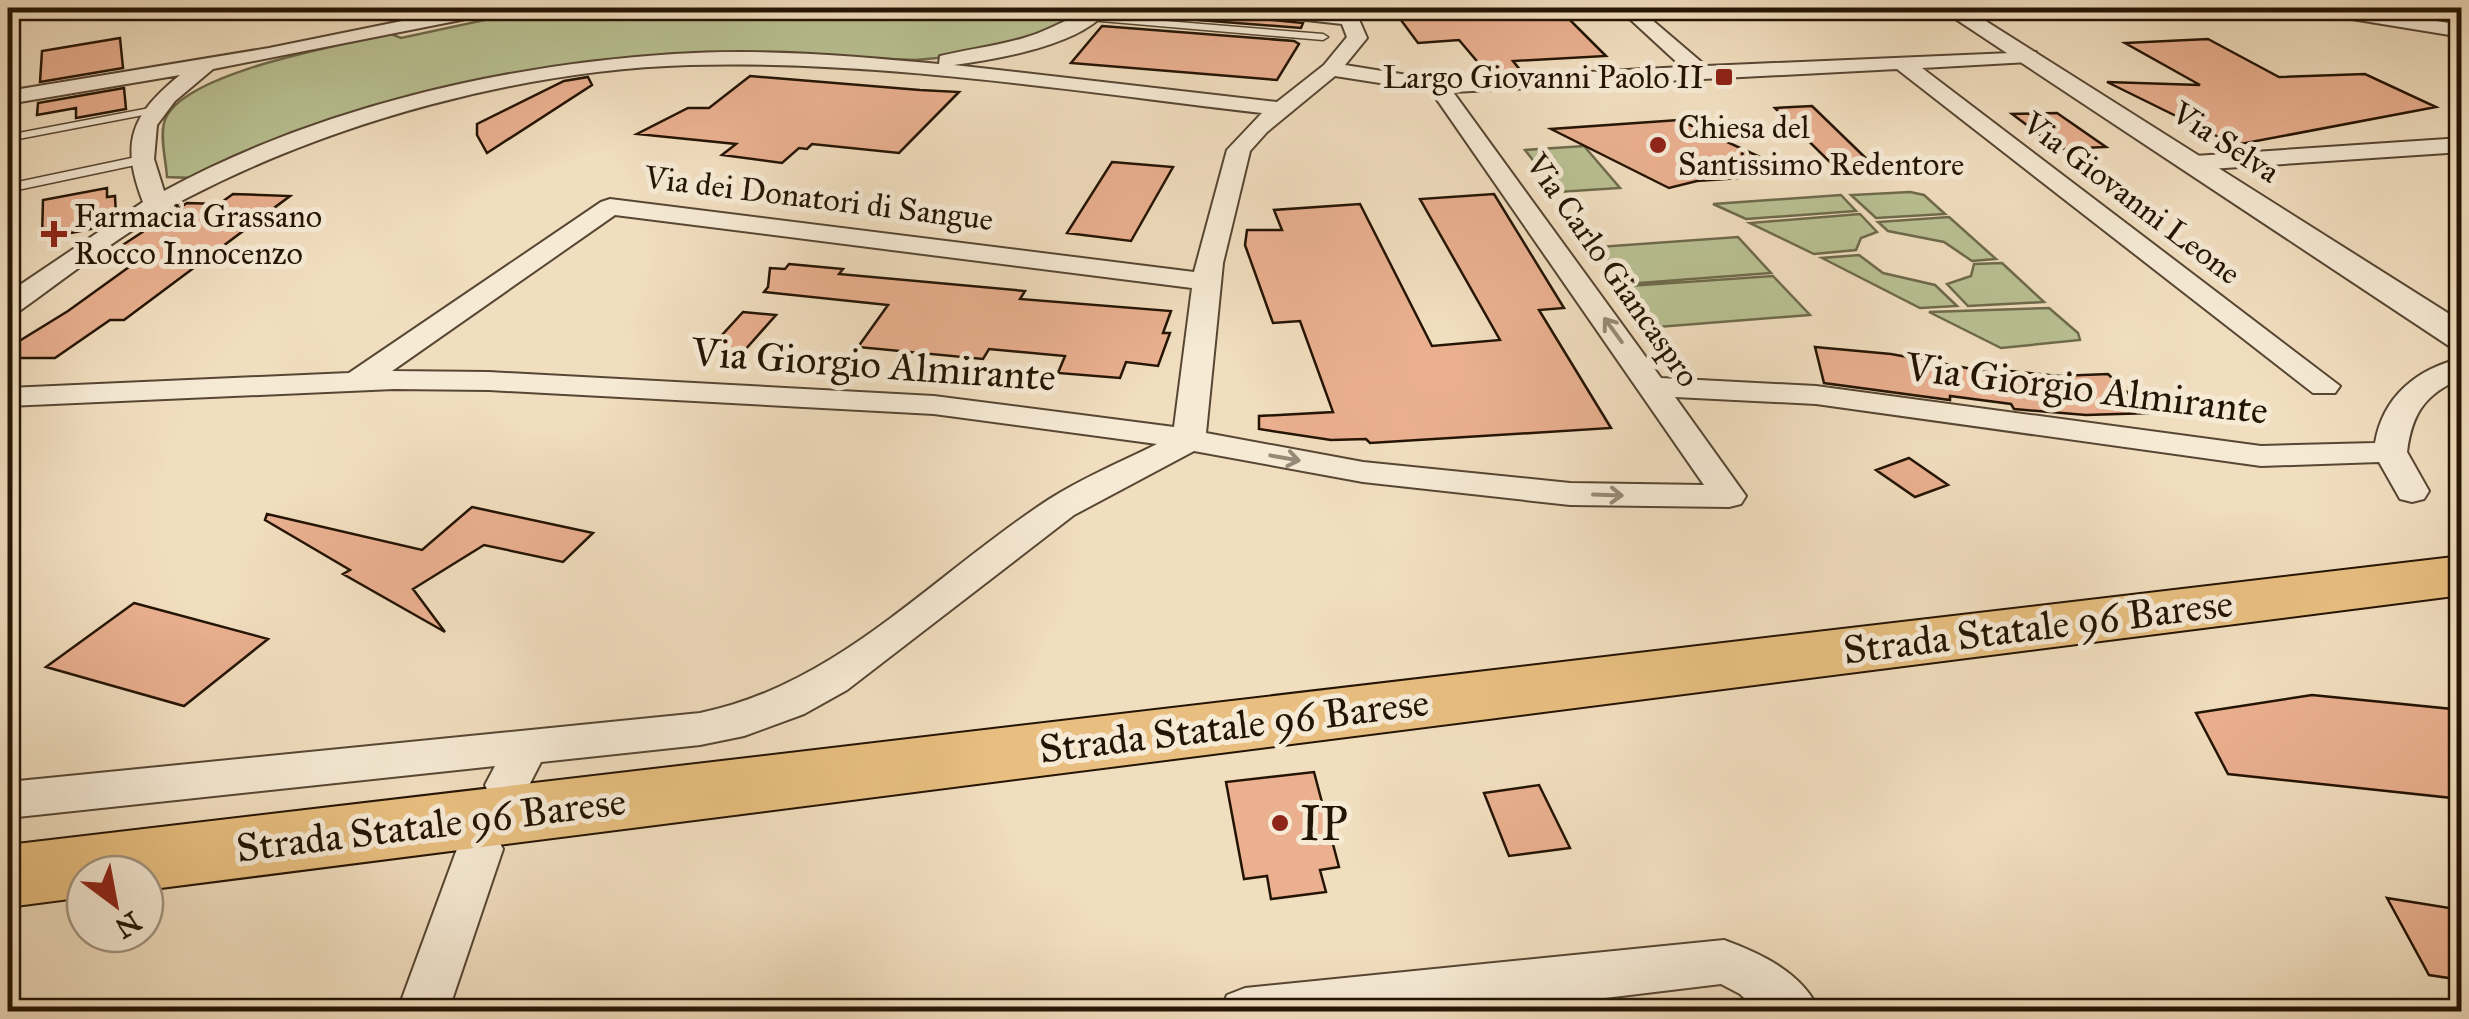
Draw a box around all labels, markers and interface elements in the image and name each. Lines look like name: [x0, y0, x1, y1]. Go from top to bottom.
place label: Largo Giovanni Paolo II: [1383, 58, 1704, 97]
marker: Largo Giovanni Paolo II: [1713, 66, 1735, 88]
street label: Via Selva: [2164, 93, 2287, 192]
street label: Via Giovanni Leone: [2014, 103, 2248, 293]
place label: Chiesa del Santissimo Redentore: [1678, 108, 1964, 184]
marker: Chiesa del Santissimo Redentore: [1647, 134, 1669, 156]
street label: Via Carlo Giancaspro: [1517, 145, 1708, 395]
street label: Via dei Donatori di Sangue: [641, 158, 995, 239]
place label: Farmacia Grassano Rocco Innocenzo: [74, 197, 322, 273]
marker: Farmacia Grassano Rocco Innocenzo: [43, 223, 65, 245]
one-way arrow: [1603, 317, 1624, 345]
street label: Via Giorgio Almirante: [689, 327, 1058, 402]
street label: Via Giorgio Almirante: [1902, 342, 2271, 435]
one-way arrow: [1268, 449, 1301, 468]
one-way arrow: [1591, 486, 1623, 505]
street label: Strada Statale 96 Barese: [1840, 578, 2236, 675]
street label: Strada Statale 96 Barese: [1036, 677, 1432, 774]
street label: Strada Statale 96 Barese: [233, 776, 629, 873]
place label: IP: [1300, 794, 1348, 853]
marker: IP: [1269, 812, 1291, 834]
north arrow: [65, 854, 165, 954]
text: N: [108, 904, 147, 946]

